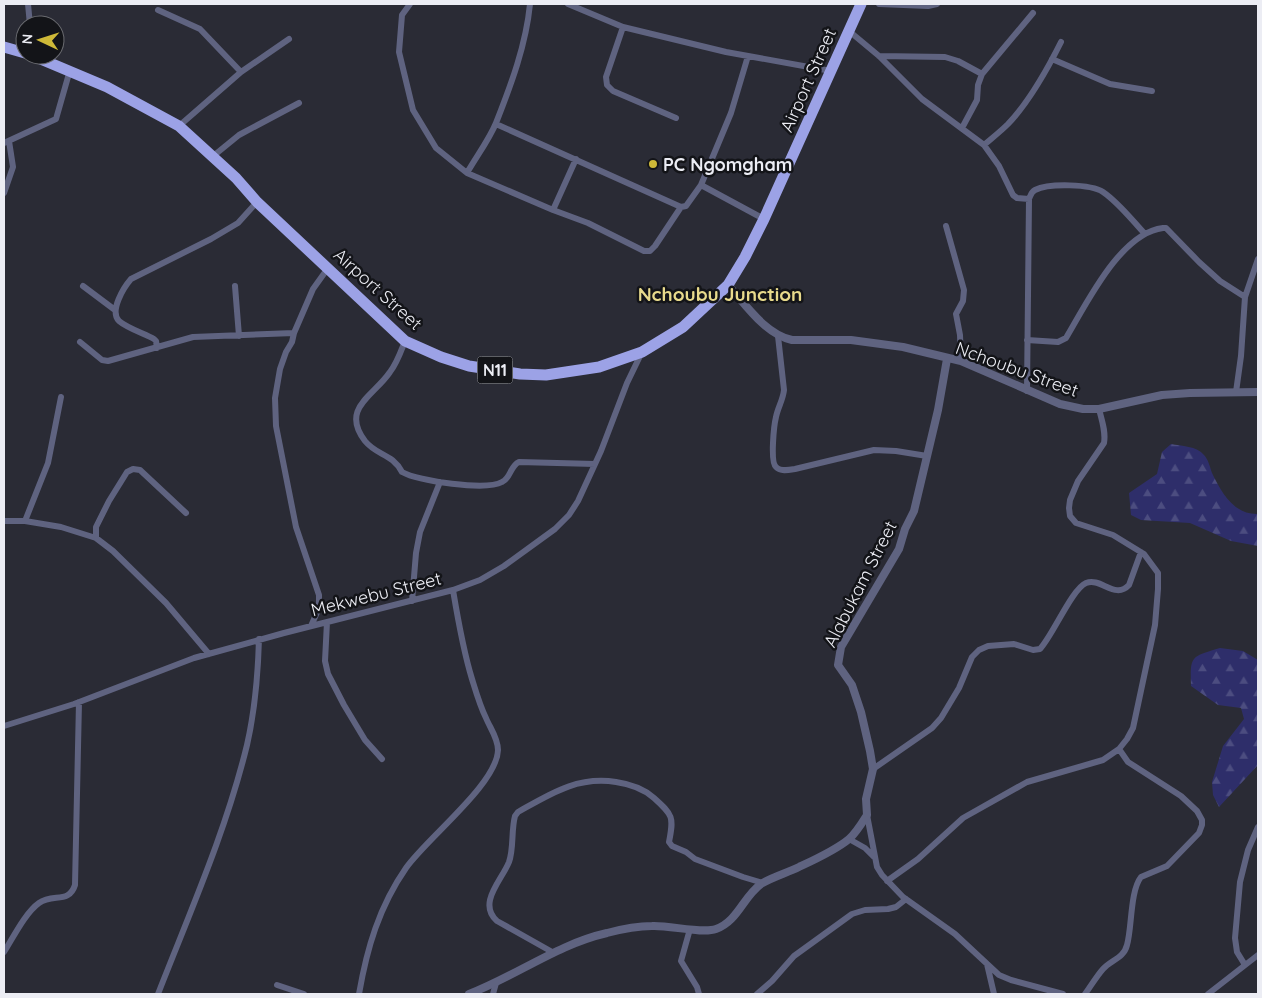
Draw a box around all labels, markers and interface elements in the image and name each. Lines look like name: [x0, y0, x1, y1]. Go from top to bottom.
north arrow: [15, 15, 65, 65]
street label: Airport Street: [775, 24, 841, 136]
text: N: [18, 33, 36, 45]
place label: PC Ngomgham: [663, 153, 792, 176]
marker: PC Ngomgham: [647, 158, 659, 170]
street label: Airport Street: [329, 243, 427, 335]
district label: Nchoubu Junction: [638, 282, 802, 306]
street label: Nchoubu Street: [952, 336, 1082, 402]
road number: N11: [478, 356, 512, 384]
street label: Alabukam Street: [818, 517, 902, 651]
street label: Mekwebu Street: [308, 567, 444, 621]

